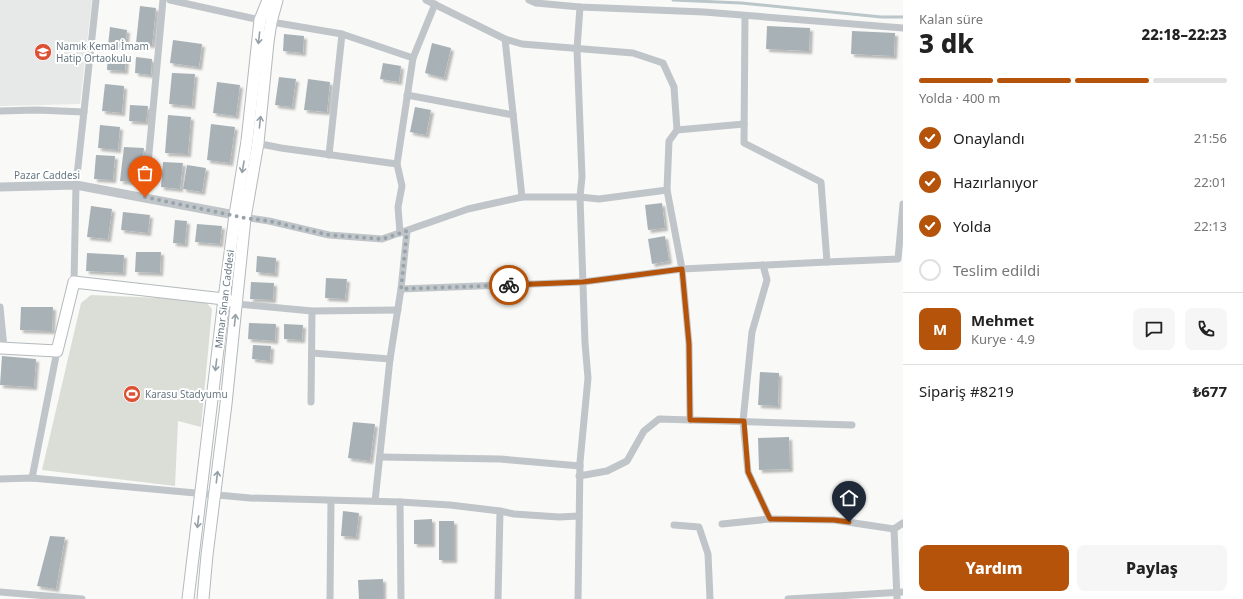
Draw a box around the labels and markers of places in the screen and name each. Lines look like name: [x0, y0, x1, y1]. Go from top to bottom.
place label: Namık Kemal İmam Hatip Ortaokulu: [56, 39, 149, 65]
school or university icon: Namık Kemal İmam Hatip Ortaokulu: [33, 42, 53, 62]
pin: [128, 156, 162, 197]
sports icon: Karasu Stadyumu: [122, 384, 142, 404]
place label: Karasu Stadyumu: [145, 387, 228, 401]
pin: [832, 481, 866, 522]

